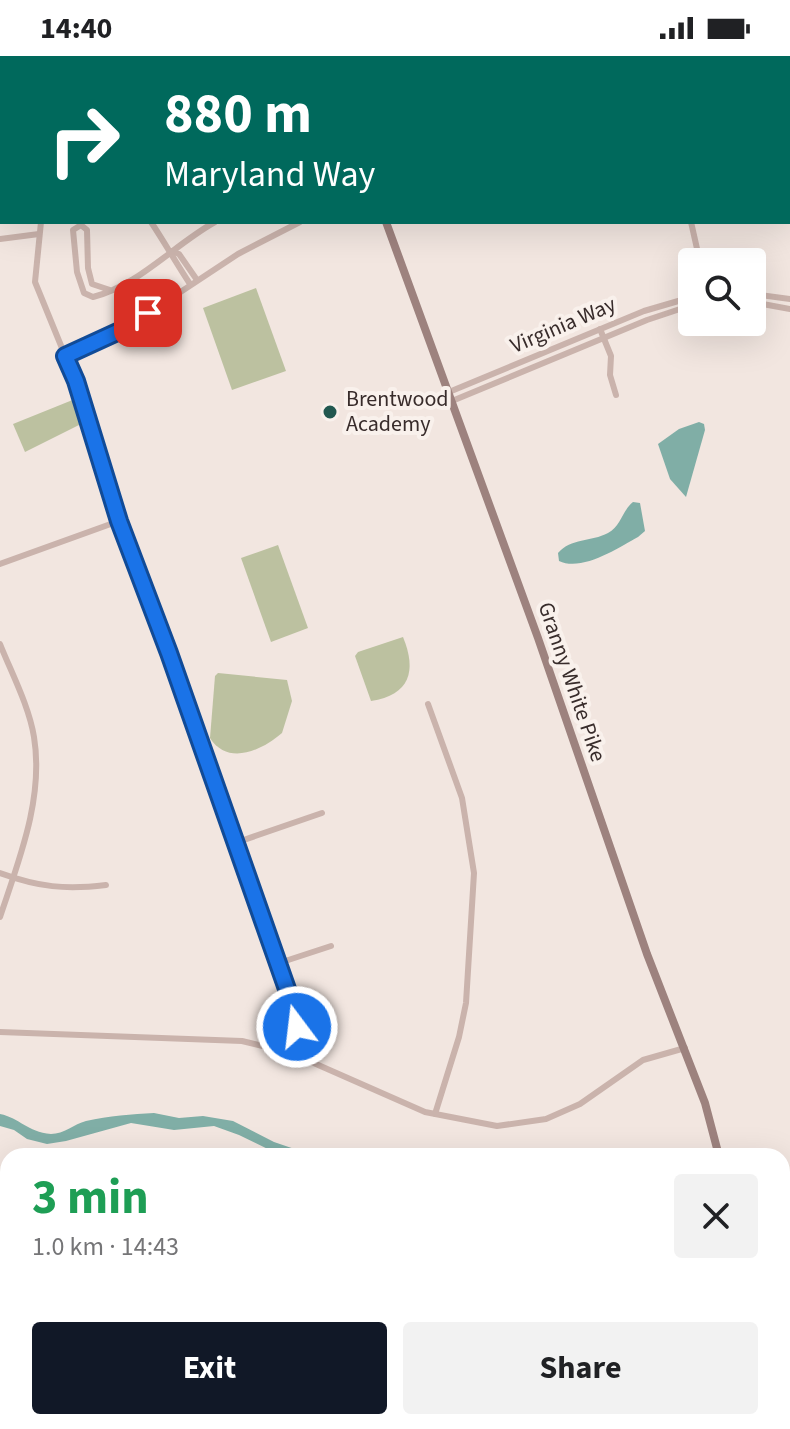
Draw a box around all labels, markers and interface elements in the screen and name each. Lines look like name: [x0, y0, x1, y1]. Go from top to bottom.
text: 14:40: [40, 7, 112, 50]
text: 880 m: [164, 75, 312, 154]
icon: right: [32, 88, 136, 192]
text: Maryland Way: [164, 149, 375, 200]
map controls: [678, 248, 766, 336]
button: search: [678, 248, 766, 336]
pin: [114, 279, 182, 347]
street label: Virginia Way: [505, 288, 621, 362]
icon: arrive: [126, 291, 170, 335]
place label: Brentwood Academy: [346, 383, 449, 440]
marker: Brentwood Academy: [321, 403, 339, 421]
street label: Granny White Pike: [530, 598, 614, 766]
position arrow: [255, 985, 339, 1069]
text: 3 min: [32, 1164, 149, 1232]
button: close: [674, 1174, 758, 1258]
text: 1.0 km · 14:43: [32, 1228, 179, 1265]
button: Exit: [32, 1322, 387, 1414]
button: Share: [403, 1322, 758, 1414]

